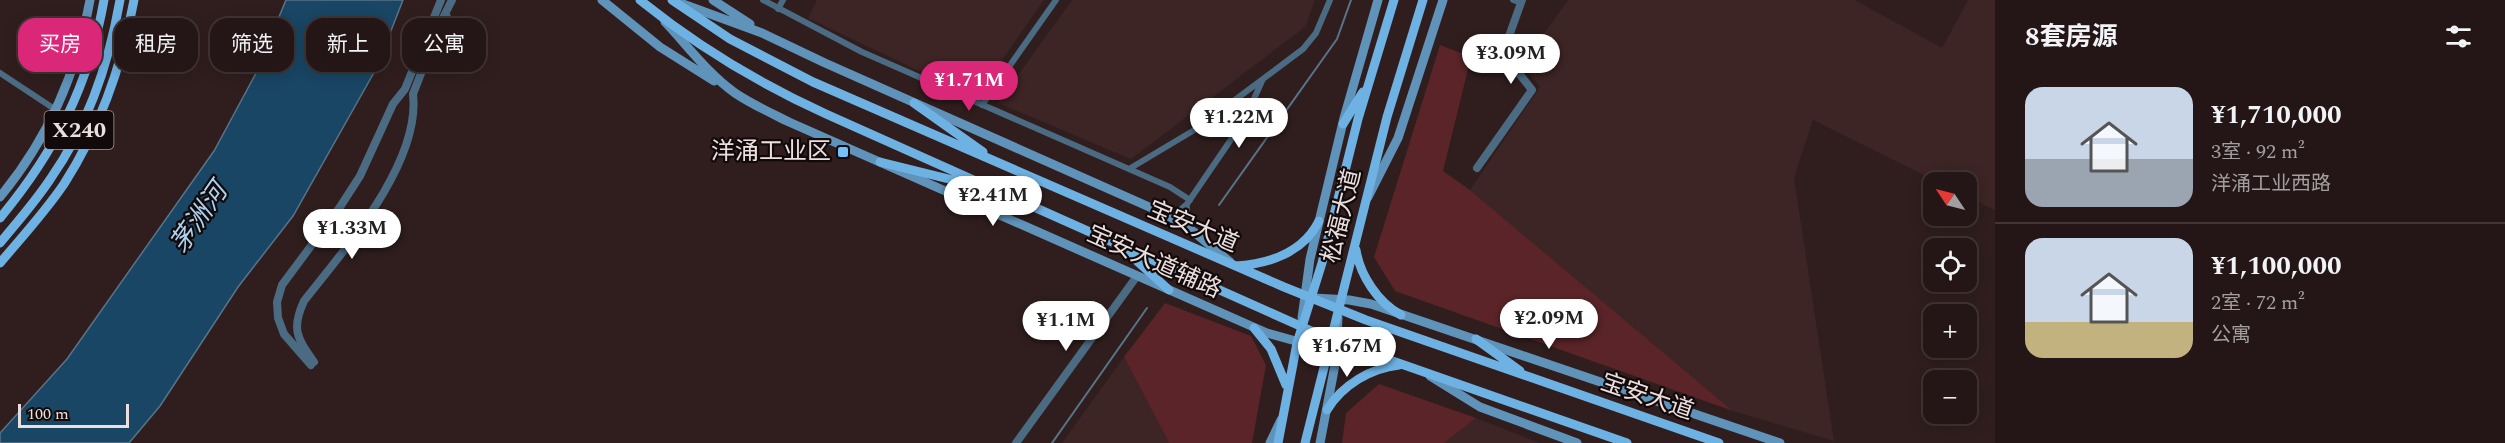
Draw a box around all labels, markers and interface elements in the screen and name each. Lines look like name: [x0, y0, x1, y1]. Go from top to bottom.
text: 8套房源: [2025, 17, 2118, 57]
chip: 买房: [18, 18, 102, 72]
chip: 租房: [114, 18, 198, 72]
chip: 筛选: [210, 18, 294, 72]
chip: 新上: [306, 18, 390, 72]
chip: 公寓: [402, 18, 486, 72]
icon: filters: [2442, 20, 2475, 53]
pin: ¥3.09M: [1462, 34, 1560, 85]
text: ¥3.09M: [1476, 38, 1546, 68]
pin: ¥1.71M: [920, 61, 1018, 112]
text: ¥1.71M: [934, 65, 1004, 95]
text: ¥1,710,000: [2211, 95, 2342, 135]
pin: ¥1.22M: [1190, 98, 1288, 149]
text: ¥1.22M: [1204, 102, 1274, 132]
road number: X240: [44, 111, 113, 149]
icon: home: [2073, 111, 2145, 183]
place label: 洋涌工业区: [711, 134, 831, 170]
text: 3室 · 92 m²: [2211, 137, 2305, 167]
marker: 洋涌工业区: [836, 145, 850, 159]
street label: 松福大道: [1313, 165, 1371, 267]
text: 洋涌工业西路: [2211, 169, 2331, 199]
water label: 茅洲河: [160, 170, 241, 261]
north arrow: [1923, 172, 1977, 226]
map controls: [1923, 172, 1977, 424]
pin: ¥2.41M: [944, 176, 1042, 227]
text: ¥2.41M: [958, 180, 1028, 210]
street label: 宝安大道: [1142, 192, 1244, 262]
pin: ¥1.33M: [303, 209, 401, 260]
text: ¥1.33M: [317, 213, 387, 243]
street label: 宝安大道辅路: [1081, 216, 1227, 308]
button: locate: [1923, 238, 1977, 292]
text: ¥1,100,000: [2211, 246, 2342, 286]
icon: home: [2073, 262, 2145, 334]
text: 2室 · 72 m²: [2211, 288, 2305, 318]
pin: ¥2.09M: [1500, 299, 1598, 350]
pin: ¥1.1M: [1024, 301, 1108, 352]
text: ¥2.09M: [1514, 303, 1584, 333]
button: +: [1923, 304, 1977, 358]
text: ¥1.1M: [1037, 305, 1095, 335]
text: 公寓: [2211, 320, 2251, 350]
pin: ¥1.67M: [1298, 327, 1396, 378]
text: ¥1.67M: [1312, 331, 1382, 361]
street label: 宝安大道: [1596, 364, 1698, 430]
button: −: [1923, 370, 1977, 424]
scale bar: [18, 401, 129, 428]
text: 100 m: [27, 402, 69, 426]

